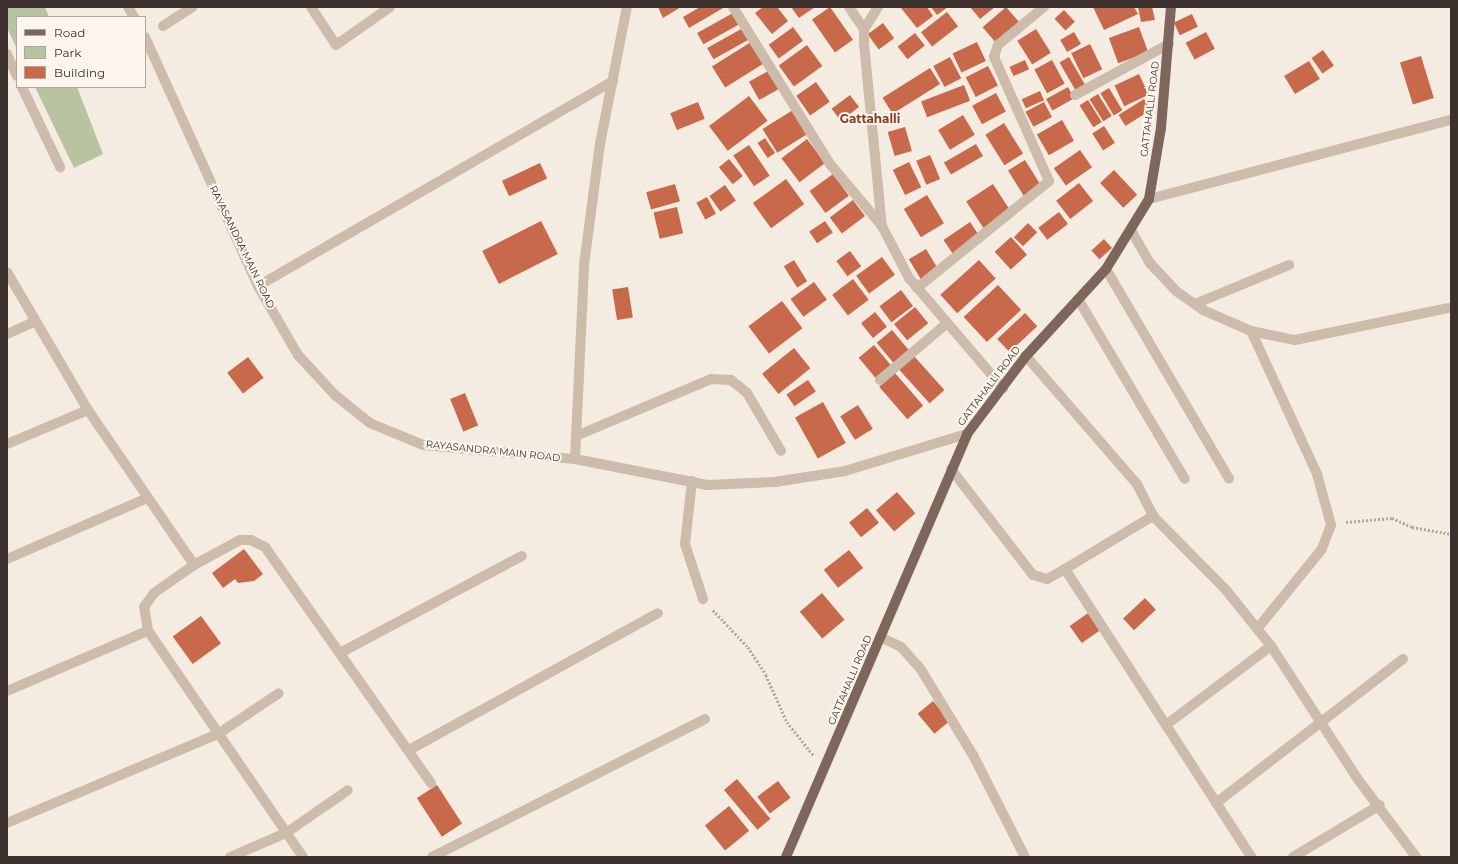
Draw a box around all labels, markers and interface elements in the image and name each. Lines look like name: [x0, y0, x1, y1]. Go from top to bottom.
legend: [16, 16, 146, 88]
text: Road: [54, 25, 85, 40]
text: Park: [54, 45, 81, 60]
street label: GATTAHALLI ROAD: [1138, 60, 1162, 158]
text: Building: [54, 65, 105, 80]
district label: Gattahalli: [840, 112, 900, 126]
street label: RAYASANDRA MAIN ROAD: [207, 184, 277, 310]
street label: GATTAHALLI ROAD: [955, 344, 1023, 428]
street label: RAYASANDRA MAIN ROAD: [425, 438, 561, 464]
street label: GATTAHALLI ROAD: [826, 633, 874, 727]

